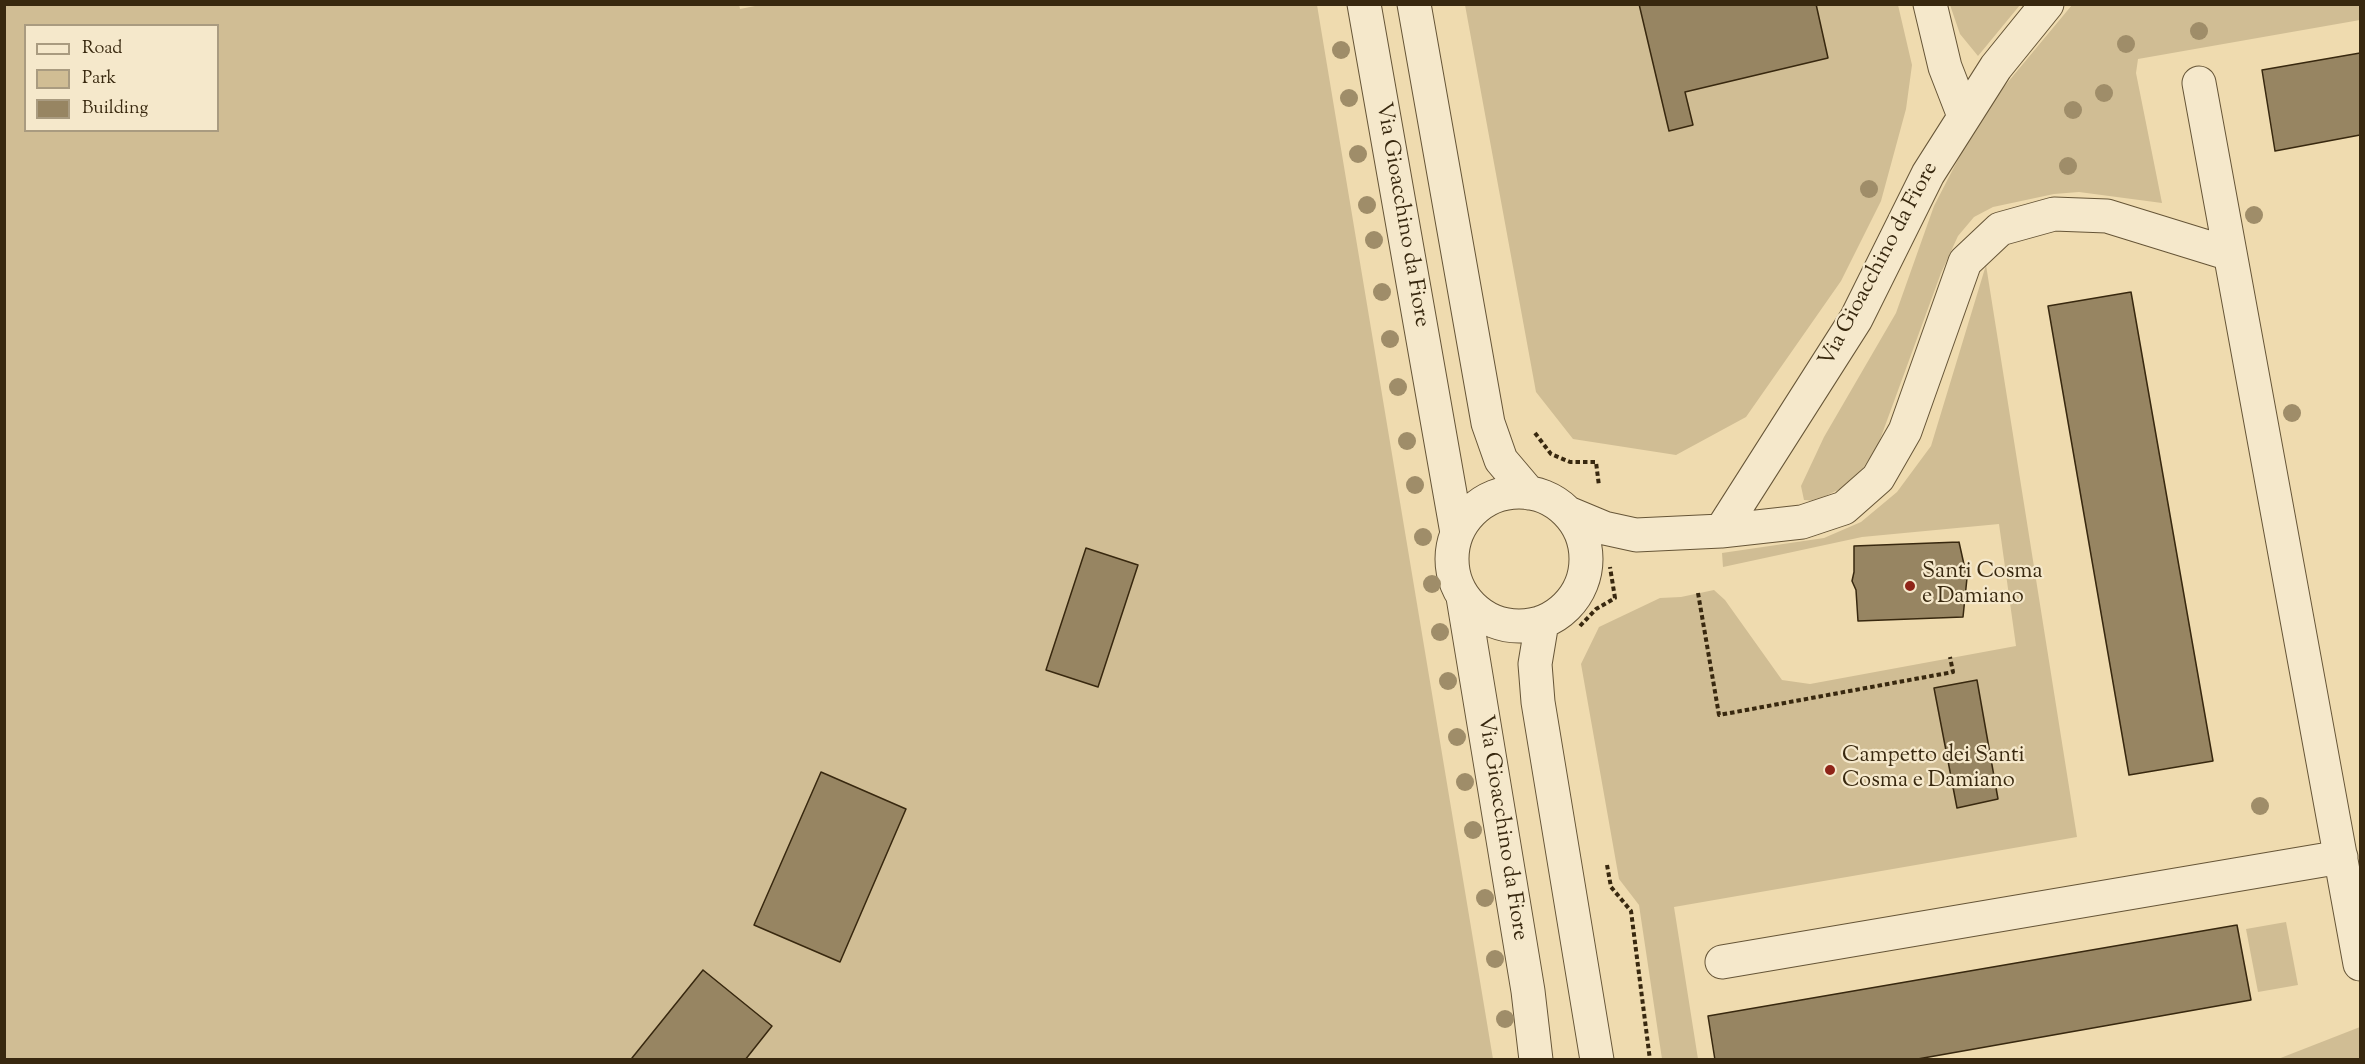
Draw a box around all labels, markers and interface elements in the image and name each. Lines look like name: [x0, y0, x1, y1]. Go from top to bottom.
legend: [24, 24, 219, 132]
text: Road: [82, 36, 122, 62]
text: Park: [82, 66, 116, 92]
text: Building: [82, 96, 148, 122]
street label: Via Gioacchino da Fiore: [1368, 101, 1434, 329]
street label: Via Gioacchino da Fiore: [1815, 158, 1945, 372]
place label: Santi Cosma e Damiano: [1922, 560, 2043, 612]
marker: Santi Cosma e Damiano: [1903, 579, 1917, 593]
street label: Via Gioacchino da Fiore: [1470, 713, 1532, 943]
place label: Campetto dei Santi Cosma e Damiano: [1842, 744, 2025, 796]
marker: Campetto dei Santi Cosma e Damiano: [1823, 763, 1837, 777]

